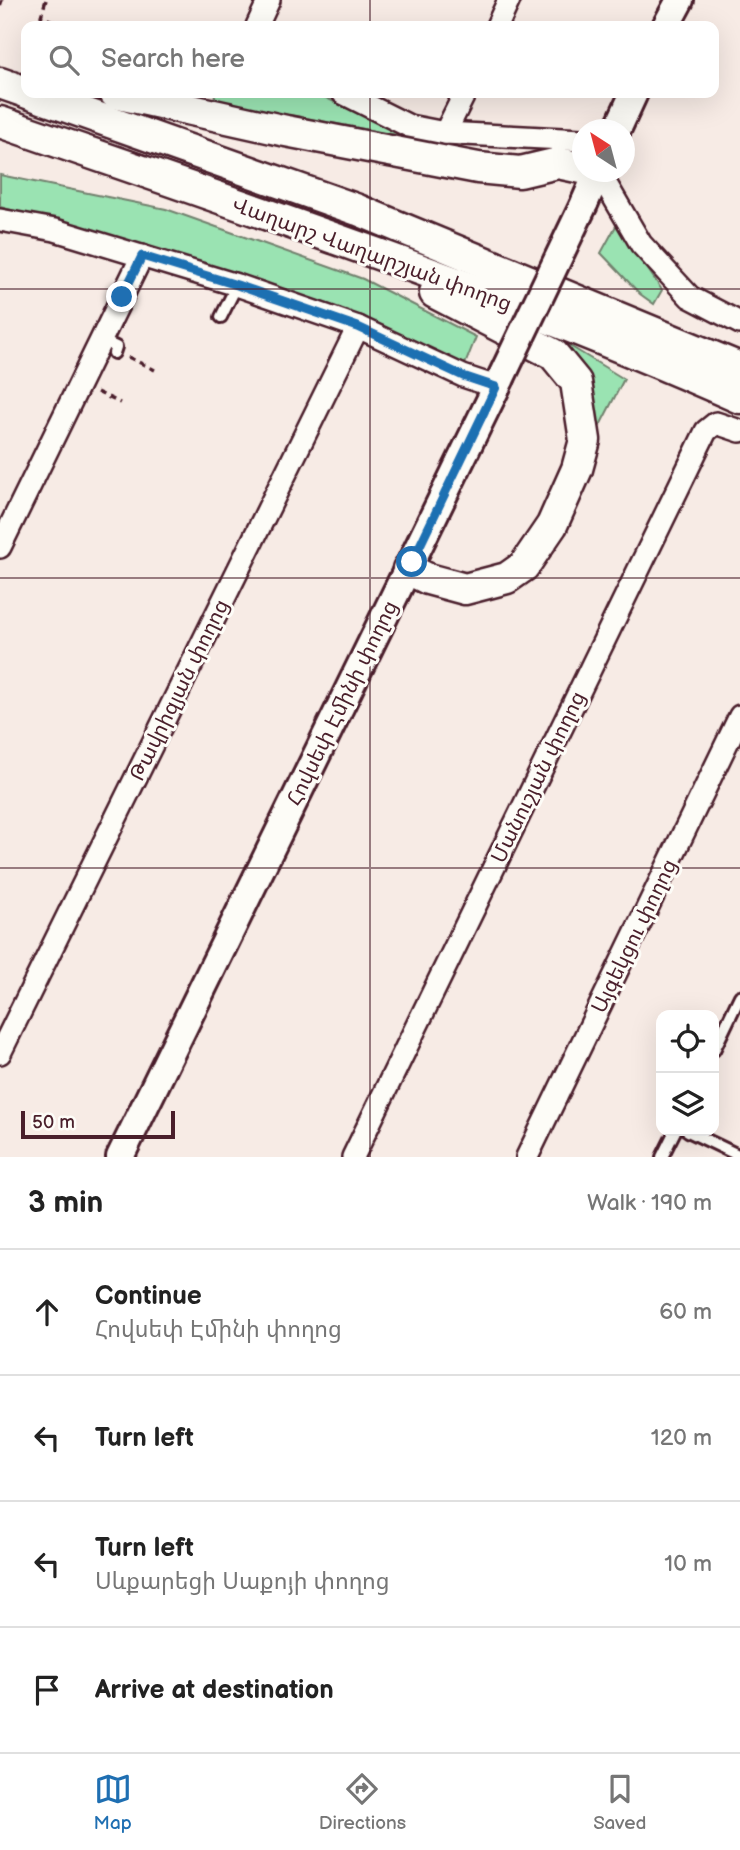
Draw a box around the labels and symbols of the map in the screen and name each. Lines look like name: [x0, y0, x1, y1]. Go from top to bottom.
north arrow: [572, 119, 635, 182]
street label: Վաղարշ Վաղարշյան փողոց: [228, 192, 515, 317]
route end: [106, 281, 137, 312]
route start: [396, 546, 427, 577]
street label: Թավրիզյան փողոց: [125, 595, 234, 785]
street label: Հովսեփ Էմինի փողոց: [282, 596, 403, 810]
street label: Մանուշյան փողոց: [486, 687, 591, 867]
street label: Այգեկցու փողոց: [586, 855, 683, 1017]
scale bar: [21, 1108, 175, 1140]

